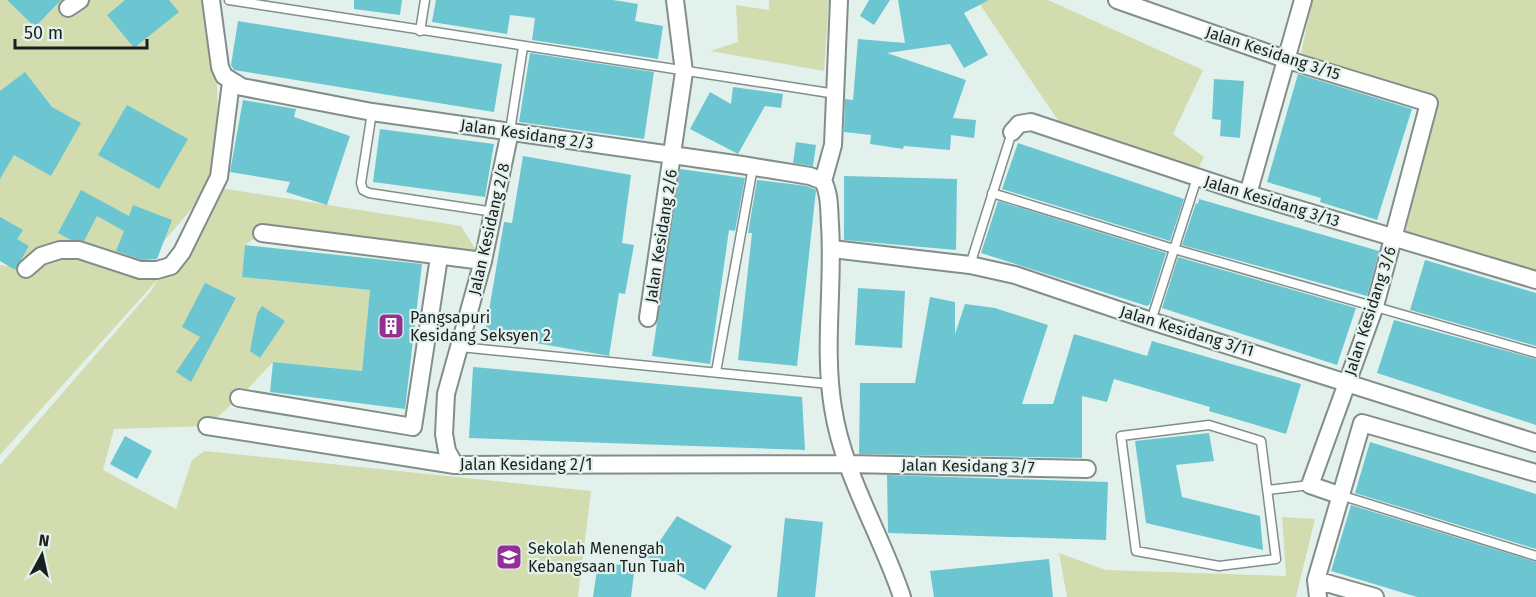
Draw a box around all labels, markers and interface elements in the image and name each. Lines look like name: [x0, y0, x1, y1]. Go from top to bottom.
scale bar: [15, 12, 147, 50]
text: 50 m: [24, 22, 63, 44]
street label: Jalan Kesidang 3/15: [1203, 22, 1343, 84]
street label: Jalan Kesidang 2/3: [459, 115, 595, 153]
street label: Jalan Kesidang 2/8: [465, 161, 513, 297]
street label: Jalan Kesidang 2/6: [641, 168, 681, 304]
street label: Jalan Kesidang 3/13: [1202, 171, 1342, 231]
street label: Jalan Kesidang 3/6: [1340, 244, 1400, 378]
street label: Jalan Kesidang 3/11: [1118, 302, 1256, 360]
place label: Pangsapuri Kesidang Seksyen 2: [410, 308, 551, 345]
building icon: Pangsapuri Kesidang Seksyen 2: [376, 311, 406, 341]
street label: Jalan Kesidang 2/1: [460, 455, 592, 474]
street label: Jalan Kesidang 3/7: [901, 455, 1035, 477]
north arrow: [12, 525, 72, 585]
text: N: [37, 530, 51, 551]
place label: Sekolah Menengah Kebangsaan Tun Tuah: [528, 539, 685, 576]
school or university icon: Sekolah Menengah Kebangsaan Tun Tuah: [494, 542, 524, 572]

